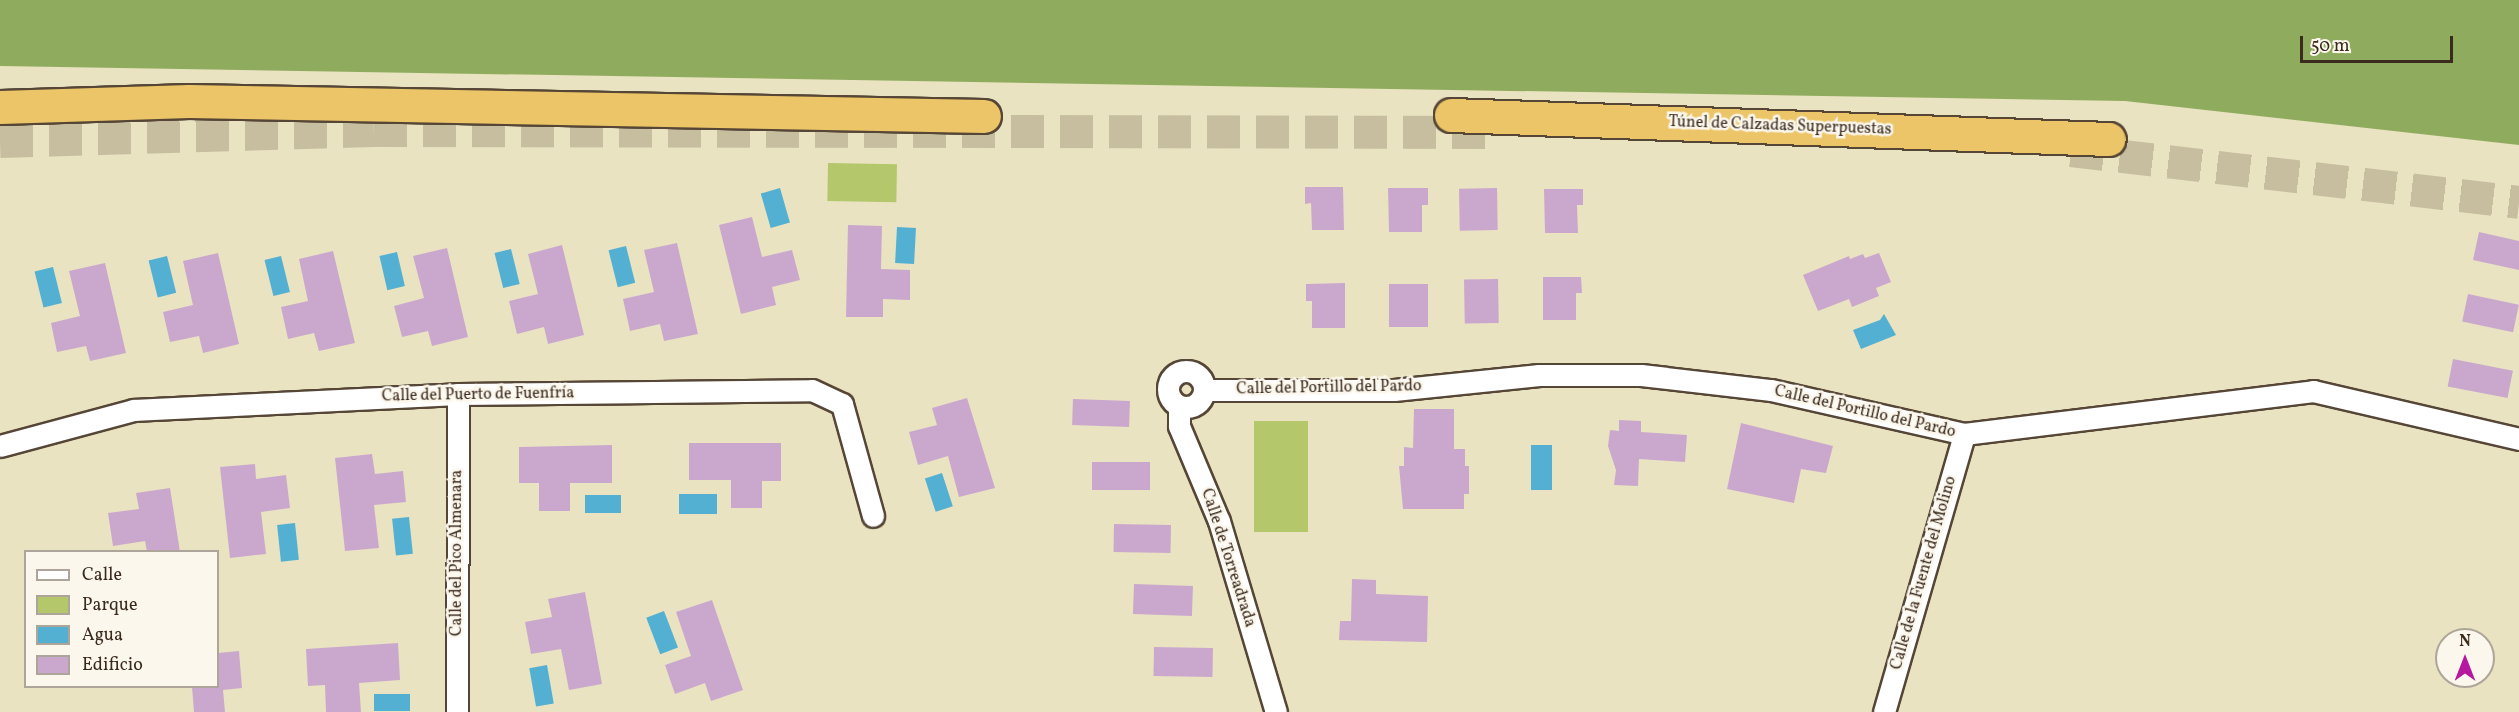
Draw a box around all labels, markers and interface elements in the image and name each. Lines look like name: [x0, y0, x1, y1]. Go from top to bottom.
scale bar: [2303, 24, 2456, 62]
text: 50 m: [2311, 34, 2350, 59]
street label: Túnel de Calzadas Superpuestas: [1668, 113, 1892, 139]
street label: Calle del Portillo del Pardo: [1236, 377, 1422, 399]
street label: Calle del Portillo del Pardo: [1773, 382, 1957, 442]
street label: Calle del Puerto de Fuenfría: [382, 384, 574, 406]
street label: Calle del Pico Almenara: [447, 470, 467, 636]
street label: Calle de la Fuente del Molino: [1887, 474, 1961, 672]
street label: Calle de Torreadrada: [1196, 486, 1260, 630]
legend: [24, 550, 219, 688]
text: Calle: [82, 563, 122, 588]
text: Parque: [82, 593, 137, 618]
text: Agua: [82, 623, 123, 648]
north arrow: [2435, 628, 2495, 688]
text: N: [2459, 631, 2471, 653]
text: Edificio: [82, 653, 143, 678]

